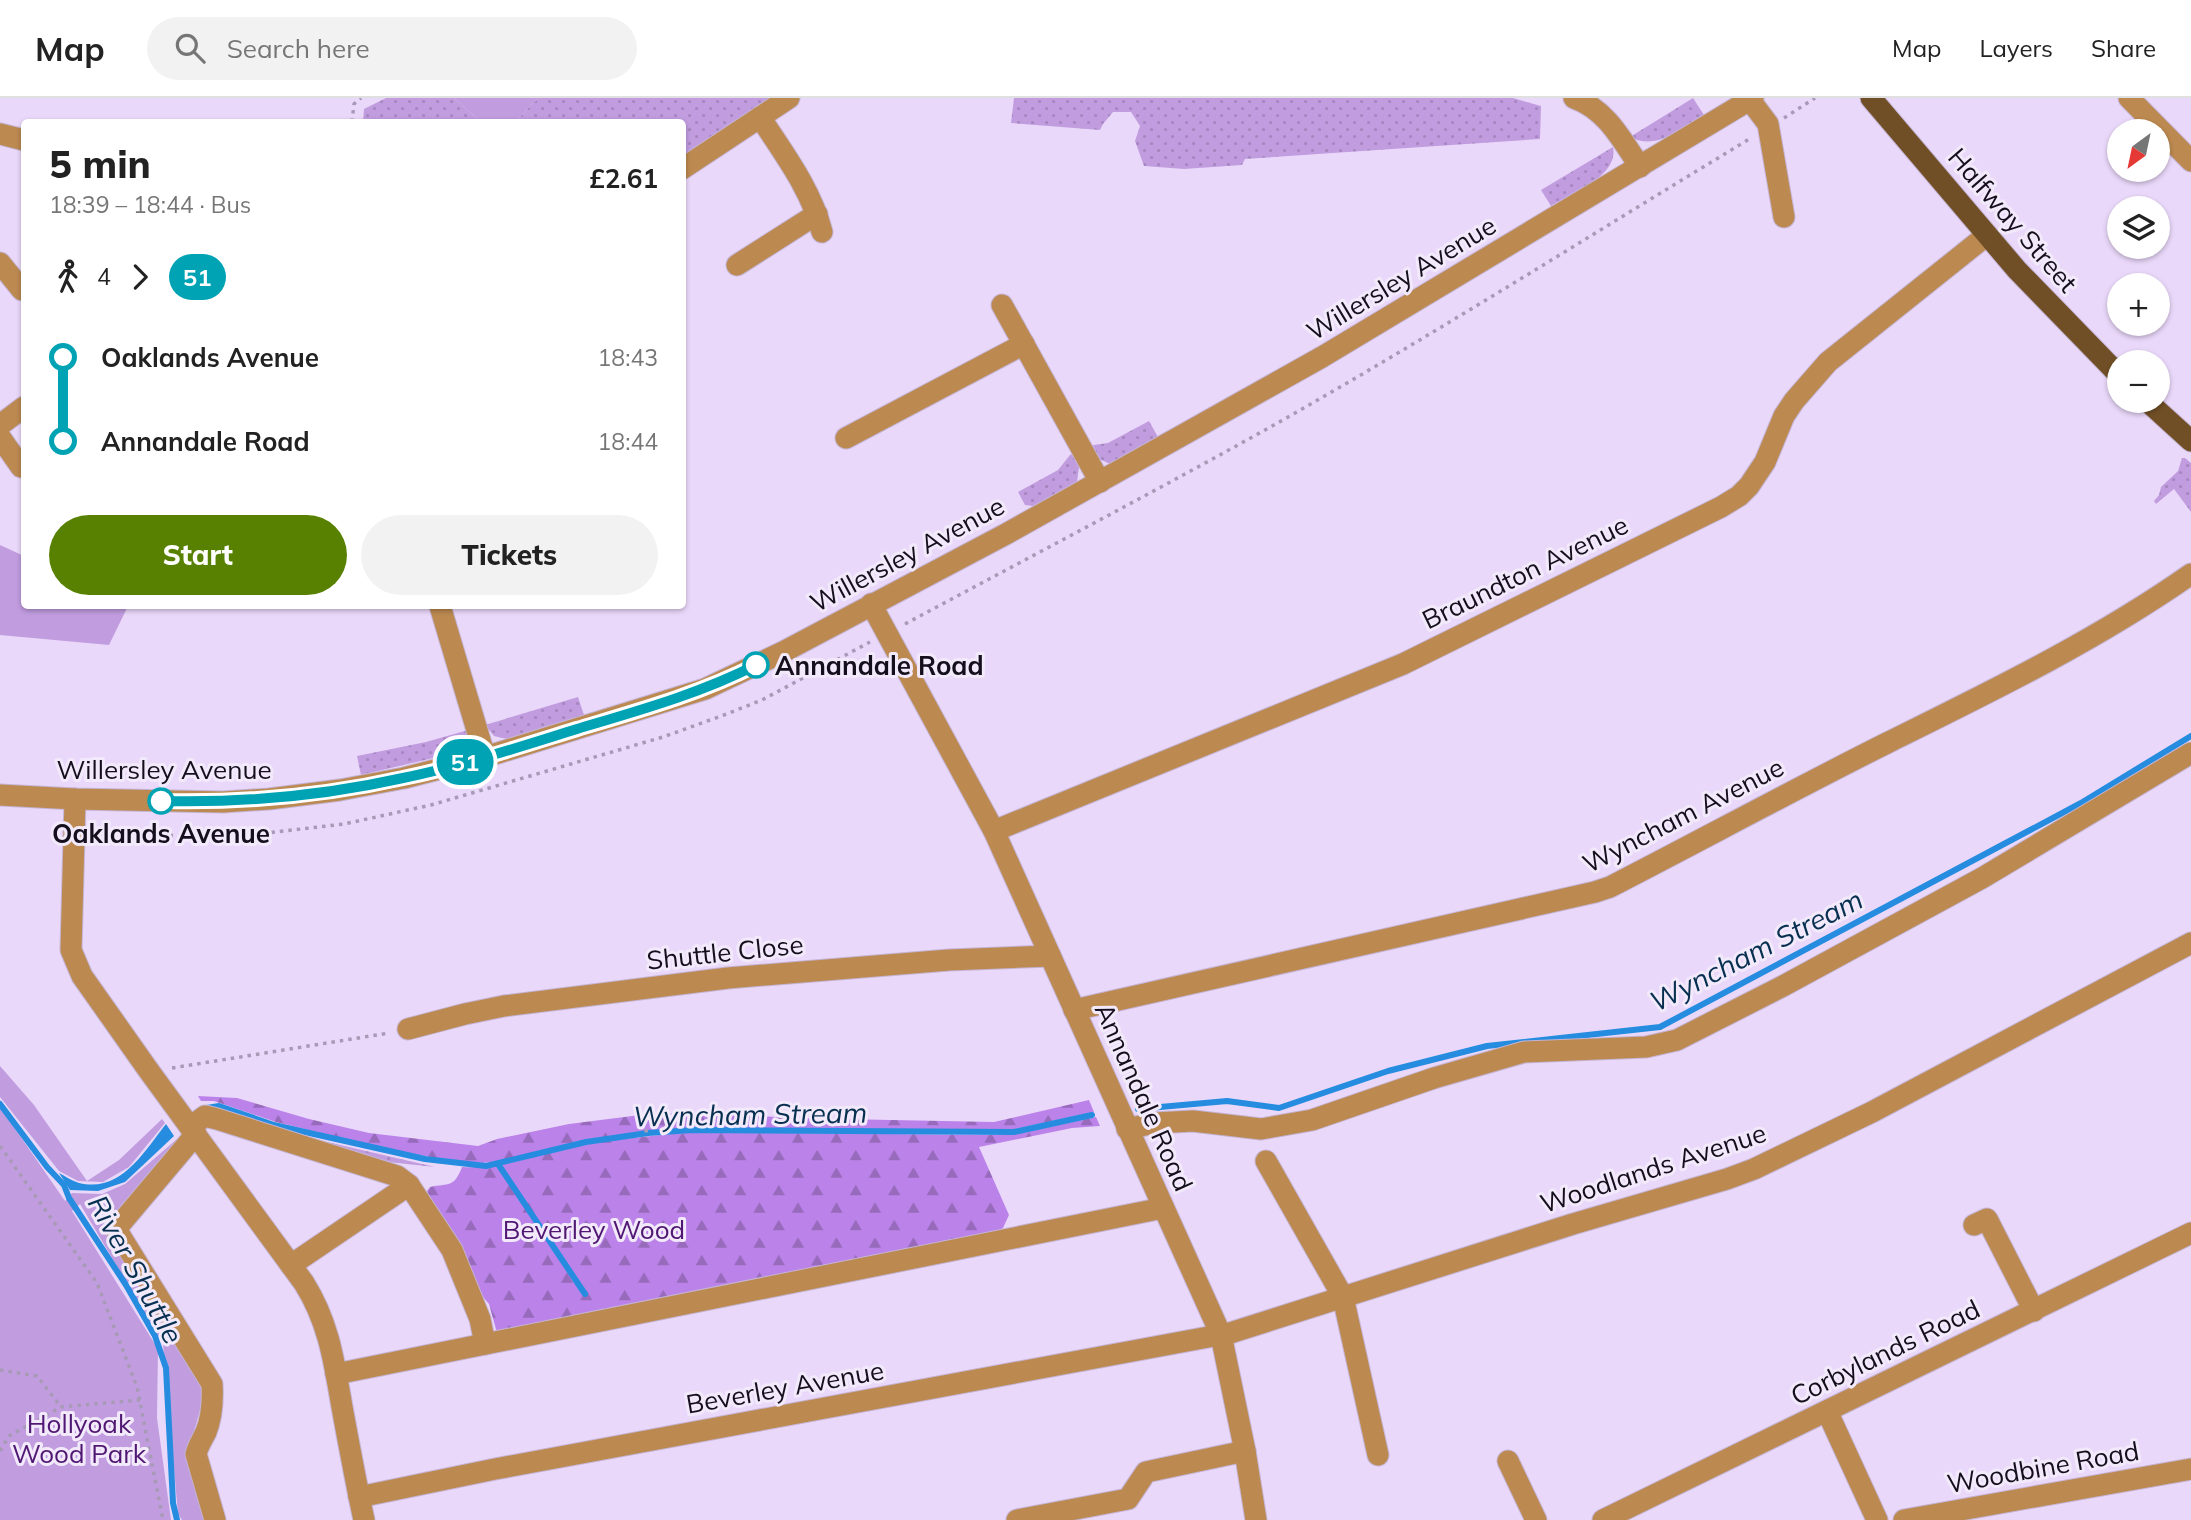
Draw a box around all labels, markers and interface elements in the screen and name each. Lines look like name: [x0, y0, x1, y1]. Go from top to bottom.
search box: [147, 17, 637, 80]
text: Map: [35, 28, 105, 69]
icon: search: [171, 29, 209, 67]
text: Search here: [227, 32, 370, 65]
text: Map: [1892, 33, 1941, 63]
text: Layers: [1979, 33, 2053, 63]
text: Share: [2091, 33, 2156, 63]
north arrow: [2107, 119, 2170, 182]
map controls: [2107, 119, 2170, 413]
text: 5 min: [49, 140, 151, 188]
street label: Halfway Street: [1941, 141, 2085, 299]
text: £2.61: [589, 162, 658, 195]
text: 18:39 – 18:44 · Bus: [49, 190, 251, 219]
button: layers: [2107, 196, 2170, 259]
street label: Willersley Avenue: [1300, 208, 1502, 348]
icon: walk: [49, 258, 87, 296]
icon: forward: [121, 258, 159, 296]
text: 4: [97, 262, 111, 291]
text: 51: [183, 262, 212, 292]
button: +: [2107, 273, 2170, 336]
text: Oaklands Avenue: [101, 341, 319, 374]
text: 18:43: [598, 343, 658, 372]
button: −: [2107, 350, 2170, 413]
text: Annandale Road: [101, 425, 310, 458]
text: 18:44: [598, 427, 658, 456]
street label: Willersley Avenue: [804, 489, 1010, 619]
street label: Braundton Avenue: [1417, 508, 1633, 636]
button: Start: [49, 515, 347, 595]
button: Tickets: [361, 515, 658, 595]
place label: Annandale Road: [775, 649, 984, 682]
marker: Annandale Road: [743, 652, 769, 678]
line badge: 51: [434, 739, 496, 785]
text: 51: [451, 747, 479, 777]
street label: Wyncham Avenue: [1577, 750, 1789, 880]
street label: Willersley Avenue: [56, 753, 272, 786]
marker: Oaklands Avenue: [148, 788, 174, 814]
place label: Oaklands Avenue: [52, 817, 270, 850]
water label: Wyncham Stream: [1644, 881, 1868, 1019]
street label: Shuttle Close: [645, 927, 805, 977]
street label: Annandale Road: [1088, 998, 1200, 1196]
water label: Wyncham Stream: [633, 1094, 867, 1134]
street label: Woodlands Avenue: [1536, 1116, 1770, 1220]
water label: River Shuttle: [81, 1189, 191, 1349]
park label: Beverley Wood: [503, 1213, 685, 1246]
street label: Corbylands Road: [1785, 1292, 1985, 1412]
street label: Beverley Avenue: [684, 1353, 886, 1421]
park label: Hollyoak Wood Park: [12, 1407, 147, 1470]
street label: Woodbine Road: [1944, 1434, 2142, 1500]

